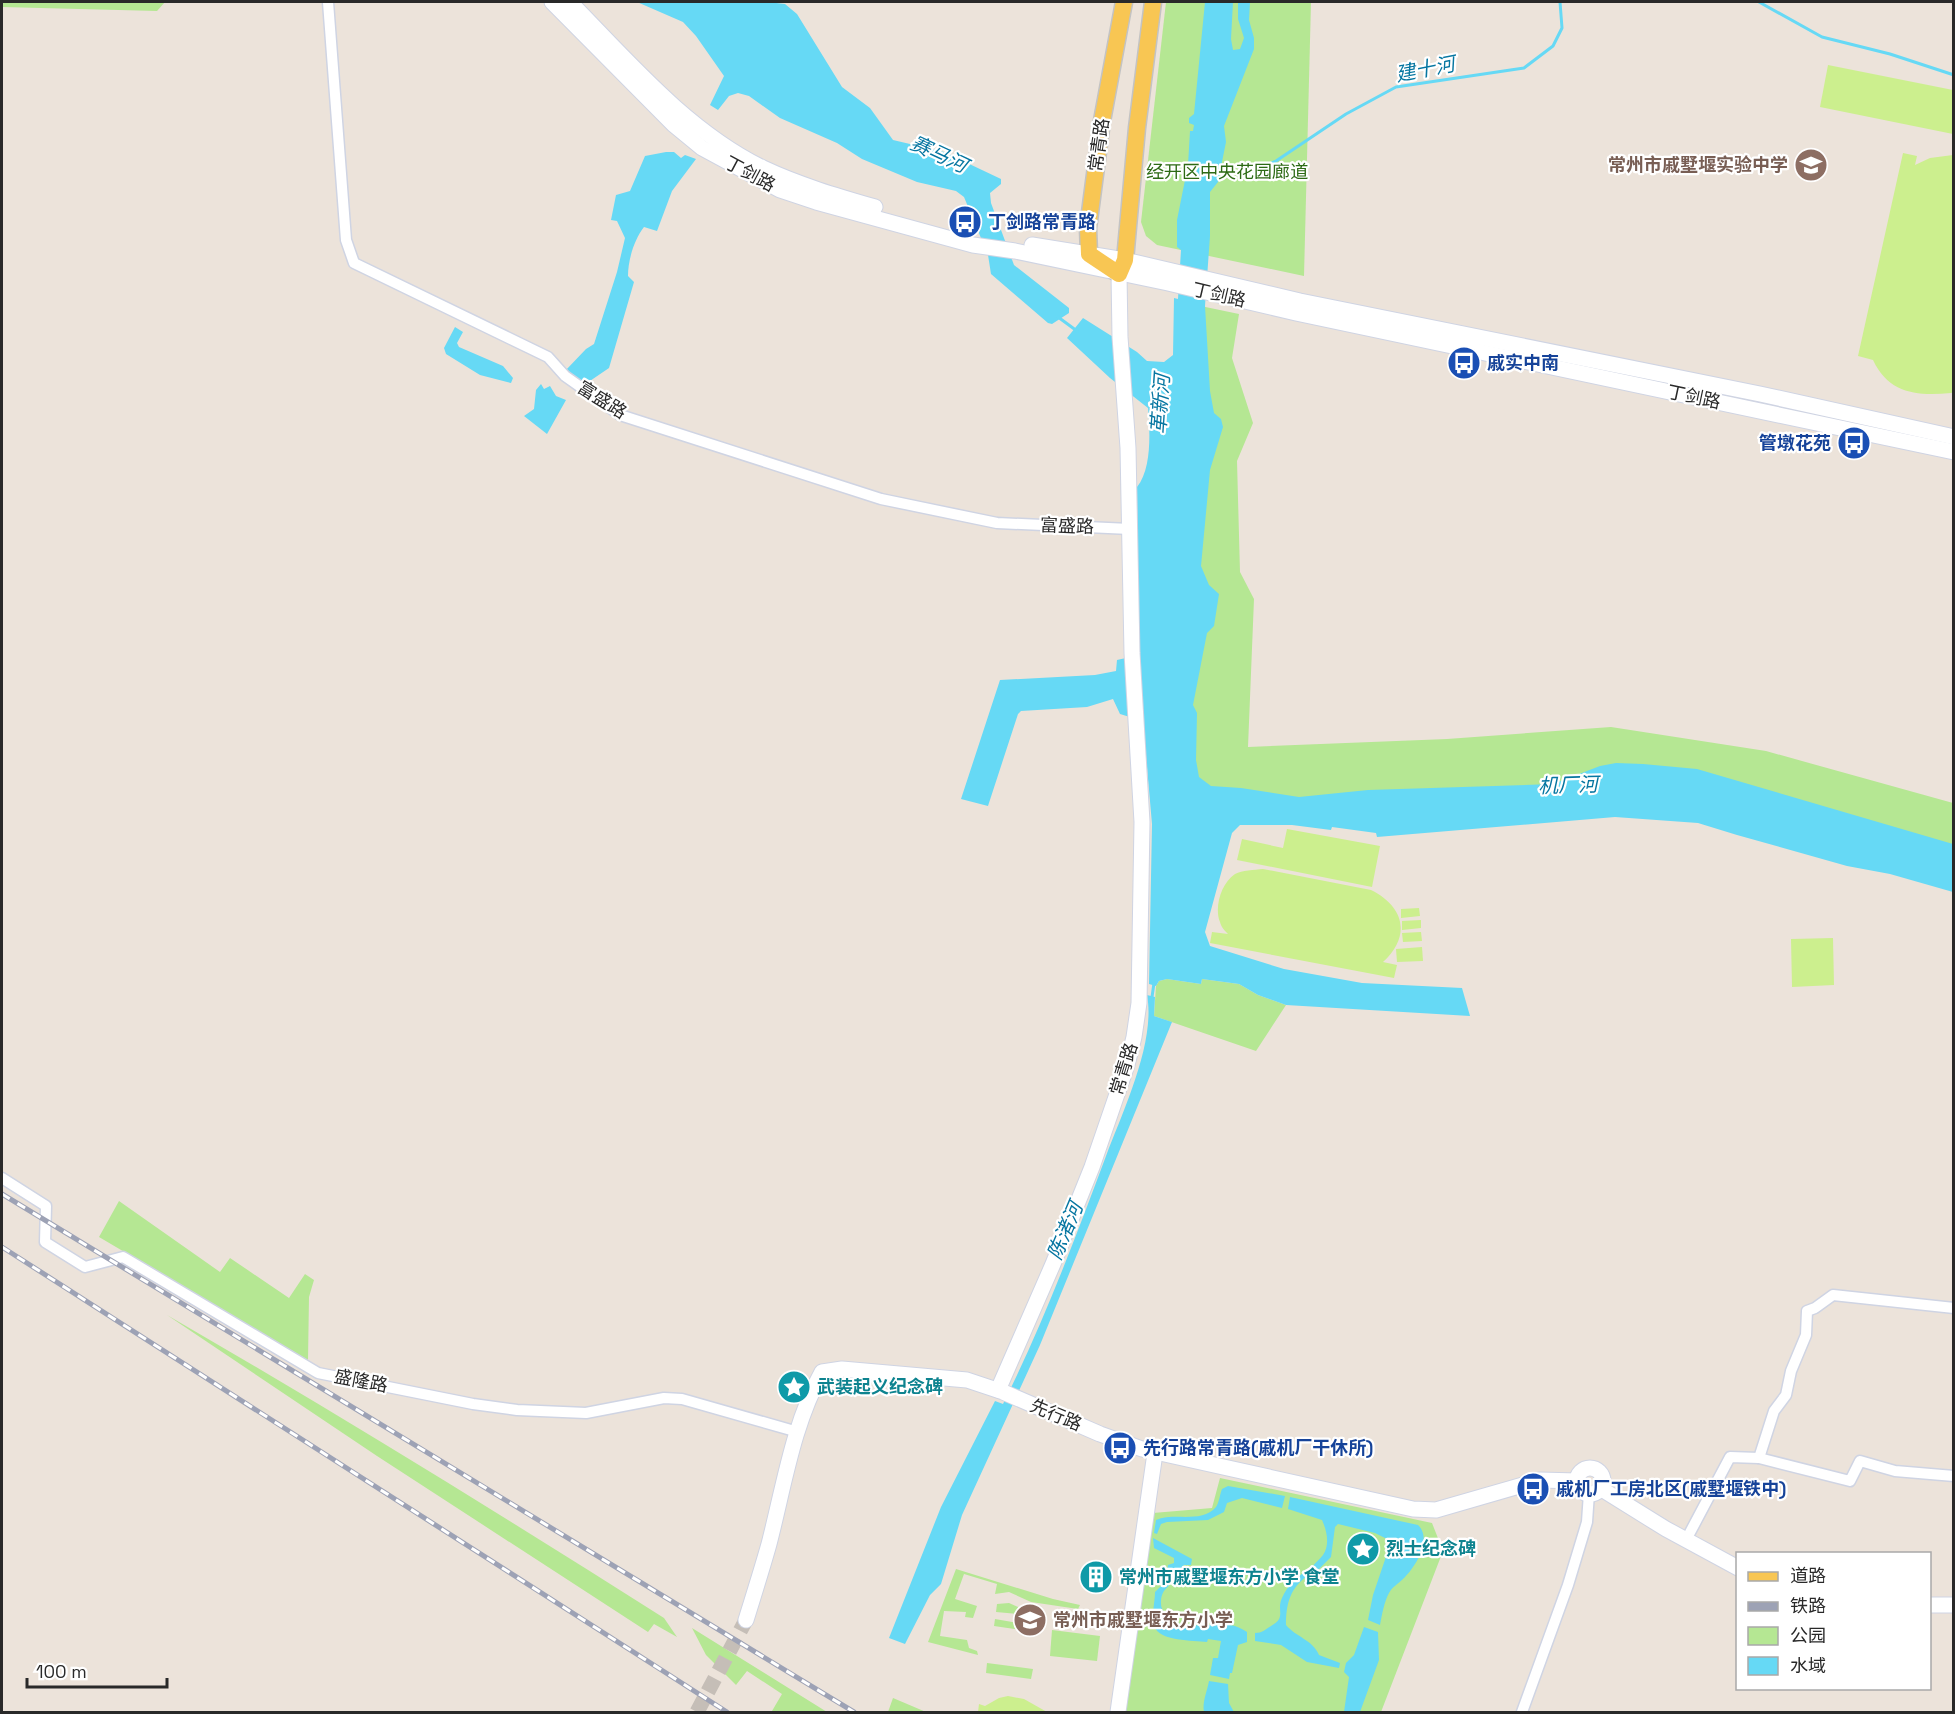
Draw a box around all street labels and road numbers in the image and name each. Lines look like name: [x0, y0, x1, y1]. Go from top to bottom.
street label: 常青路: [1083, 117, 1114, 173]
street label: 丁剑路: [721, 151, 779, 196]
street label: 丁剑路: [1190, 277, 1248, 312]
street label: 富盛路: [573, 376, 631, 424]
street label: 丁剑路: [1665, 380, 1723, 413]
street label: 富盛路: [1040, 513, 1094, 538]
street label: 常青路: [1105, 1040, 1142, 1098]
street label: 盛隆路: [332, 1364, 390, 1397]
street label: 先行路: [1027, 1393, 1086, 1436]

